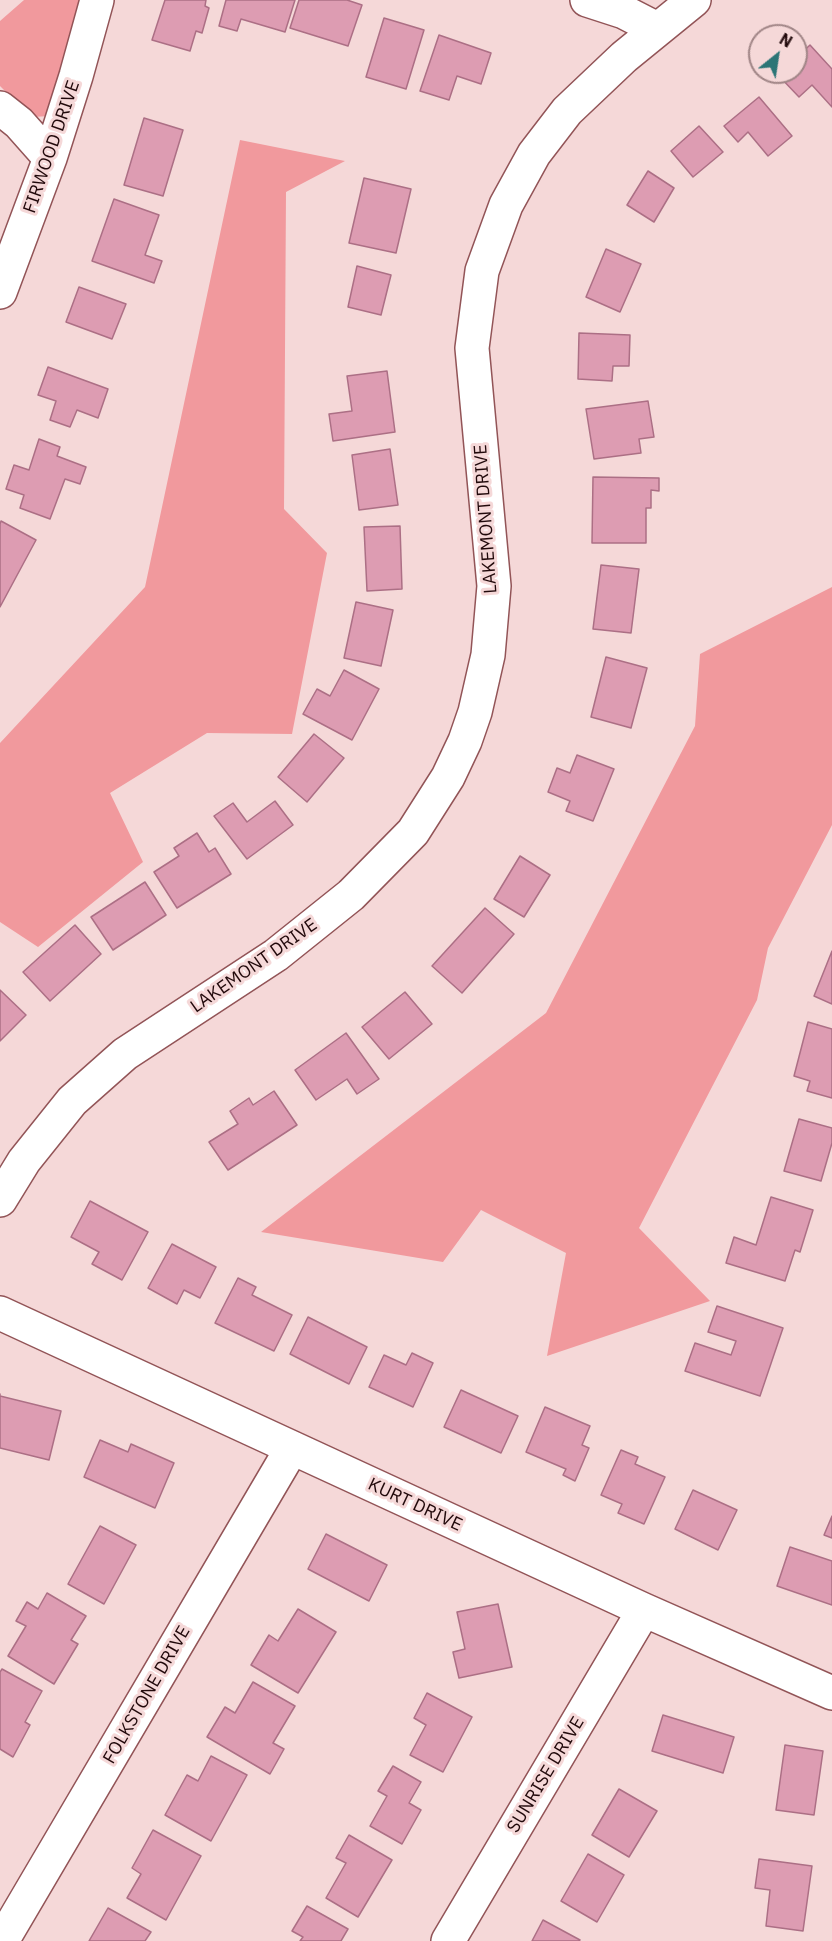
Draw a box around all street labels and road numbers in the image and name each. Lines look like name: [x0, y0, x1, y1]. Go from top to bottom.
street label: FIRWOOD DRIVE: [19, 78, 85, 216]
street label: LAKEMONT DRIVE: [470, 444, 502, 594]
street label: LAKEMONT DRIVE: [186, 914, 322, 1018]
street label: KURT DRIVE: [364, 1474, 466, 1536]
street label: FOLKSTONE DRIVE: [99, 1622, 195, 1768]
street label: SUNRISE DRIVE: [503, 1713, 589, 1837]

